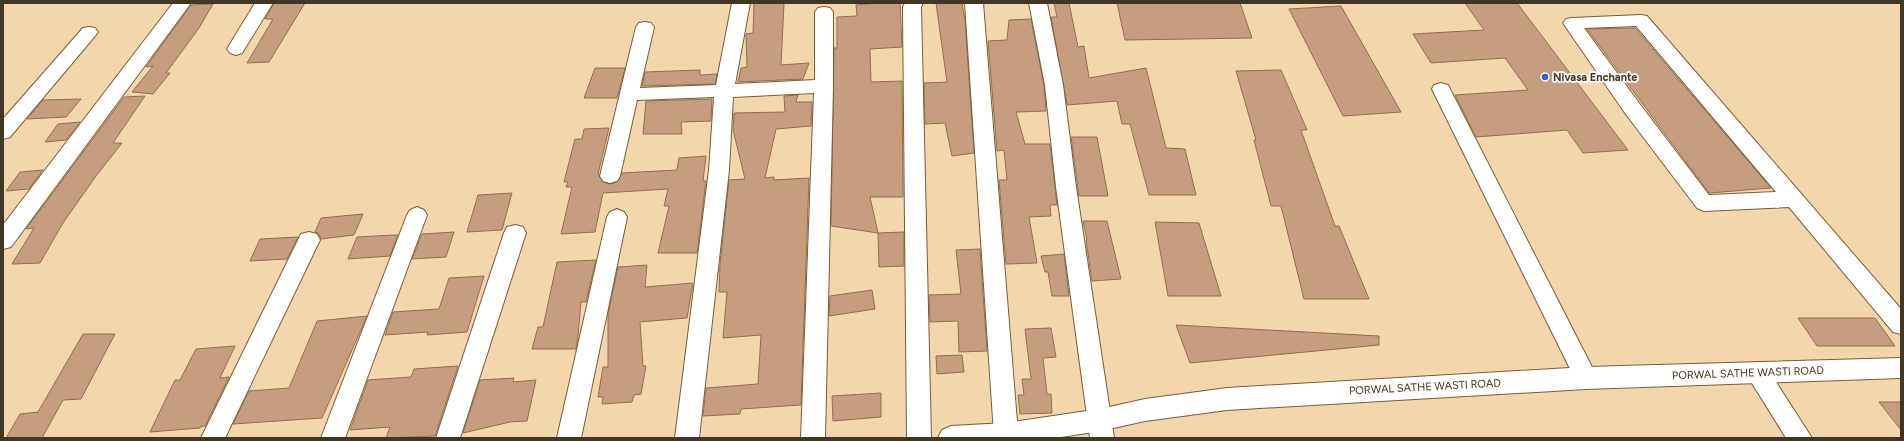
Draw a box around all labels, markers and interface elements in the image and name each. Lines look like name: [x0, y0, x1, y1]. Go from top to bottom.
place label: Nivasa Enchante: [1553, 71, 1637, 84]
marker: Nivasa Enchante: [1540, 72, 1550, 82]
street label: PORWAL SATHE WASTI ROAD: [1672, 364, 1825, 382]
street label: PORWAL SATHE WASTI ROAD: [1349, 377, 1502, 397]

